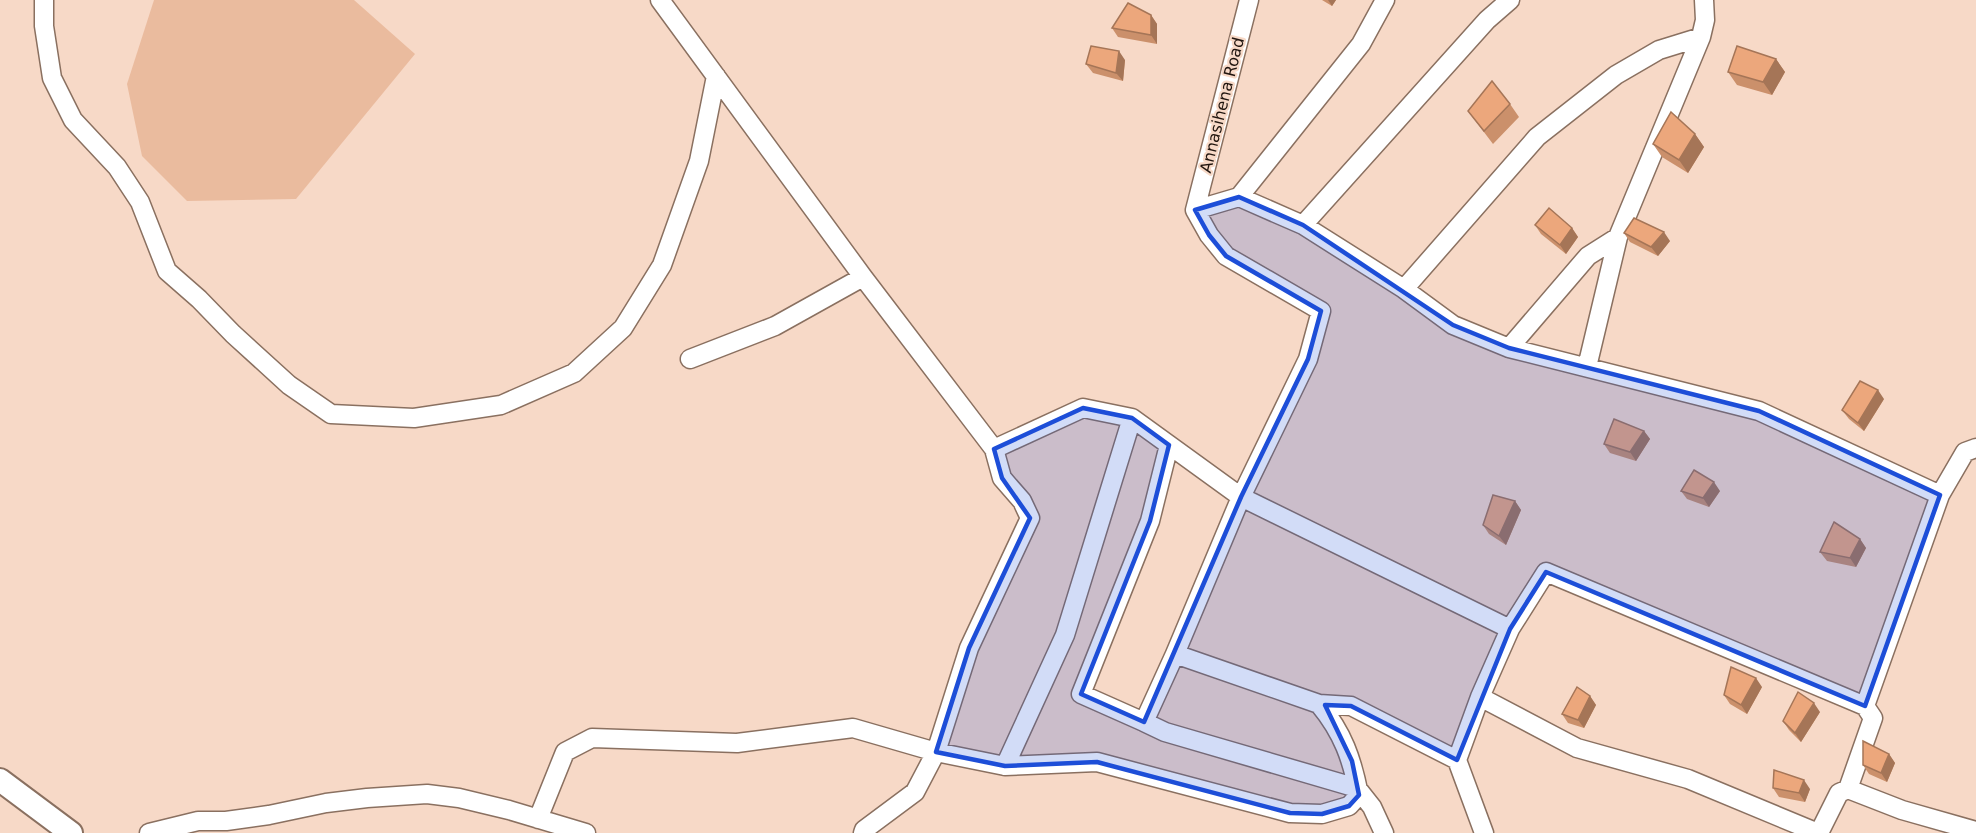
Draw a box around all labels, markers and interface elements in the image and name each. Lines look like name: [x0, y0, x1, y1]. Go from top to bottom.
street label: Annasihena Road: [1196, 35, 1248, 175]

